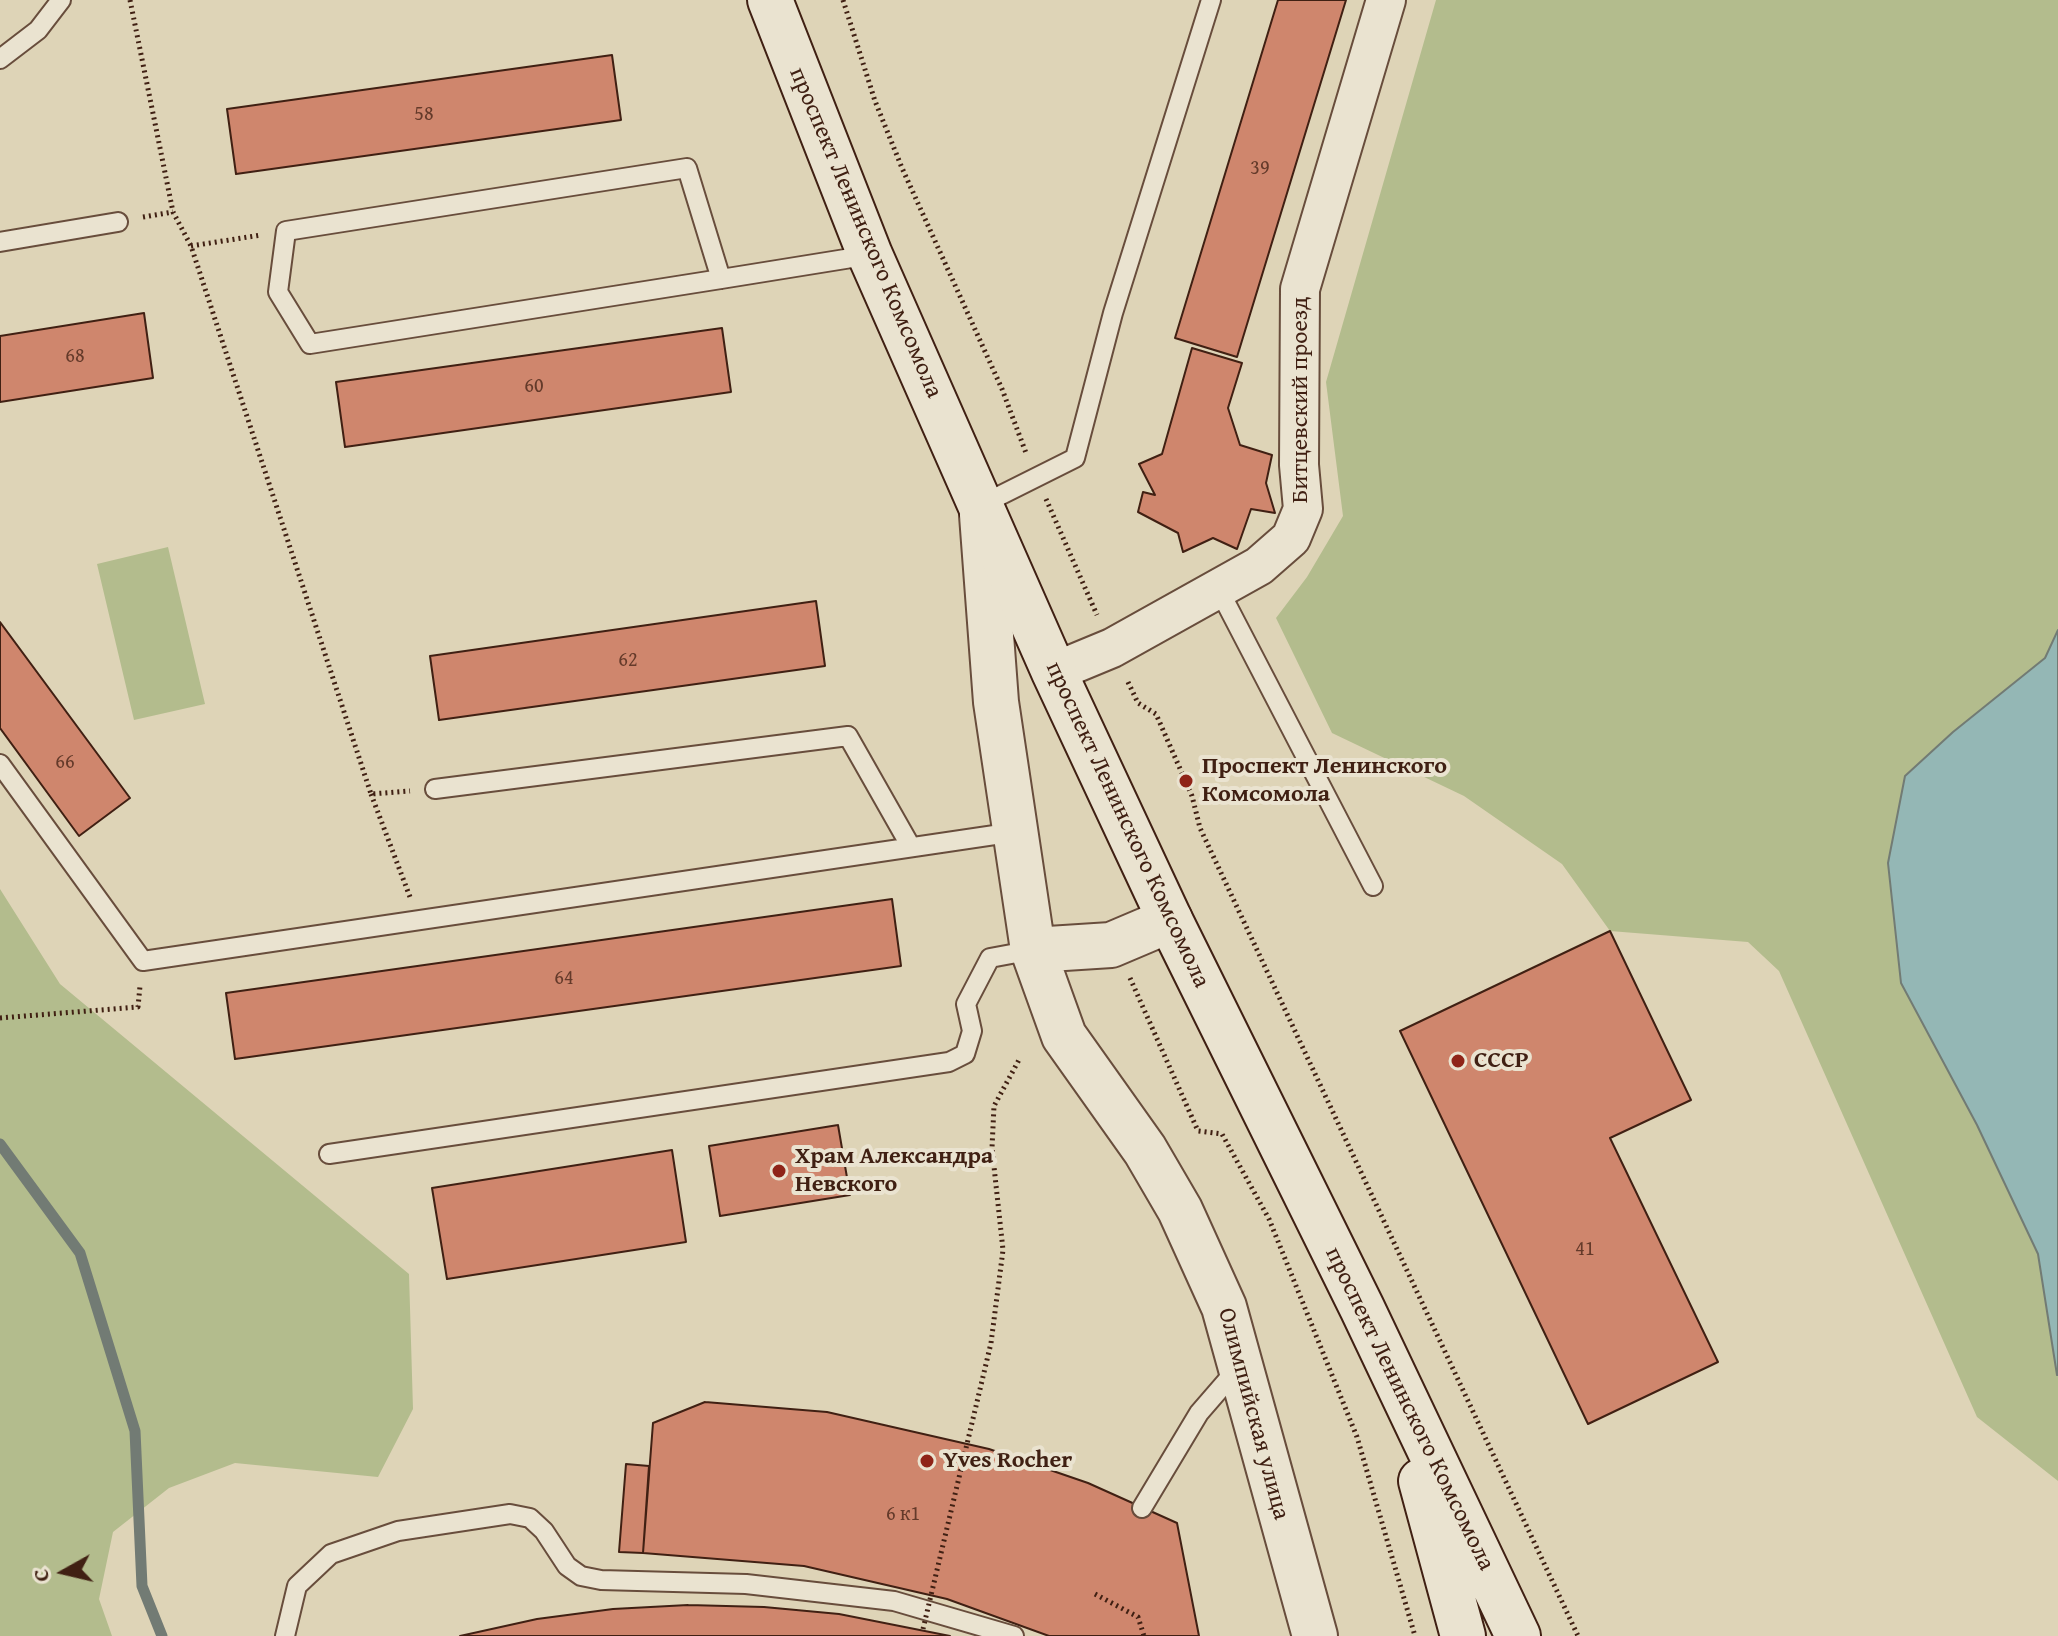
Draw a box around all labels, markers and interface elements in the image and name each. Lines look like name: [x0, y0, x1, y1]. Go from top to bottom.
street label: проспект Ленинского Комсомола: [782, 63, 948, 403]
house number: 58: [414, 103, 434, 127]
house number: 39: [1250, 157, 1270, 181]
street label: Битцевский проезд: [1287, 297, 1315, 503]
house number: 68: [65, 345, 85, 369]
house number: 60: [524, 375, 544, 399]
house number: 62: [618, 649, 638, 673]
street label: проспект Ленинского Комсомола: [1039, 657, 1215, 993]
house number: 66: [55, 751, 75, 775]
place label: Проспект Ленинского Комсомола: [1202, 753, 1447, 809]
marker: Проспект Ленинского Комсомола: [1177, 772, 1195, 790]
house number: 64: [554, 967, 574, 991]
place label: СССР: [1474, 1047, 1529, 1075]
marker: СССР: [1449, 1052, 1467, 1070]
place label: Храм Александра Невского: [795, 1143, 993, 1199]
marker: Храм Александра Невского: [770, 1162, 788, 1180]
house number: 41: [1575, 1238, 1595, 1262]
street label: проспект Ленинского Комсомола: [1318, 1243, 1500, 1575]
street label: Олимпийская улица: [1211, 1305, 1295, 1523]
place label: Yves Rocher: [943, 1447, 1072, 1475]
marker: Yves Rocher: [918, 1452, 936, 1470]
house number: 6 к1: [886, 1503, 920, 1527]
north arrow: [24, 1532, 104, 1612]
text: С: [24, 1567, 57, 1584]

